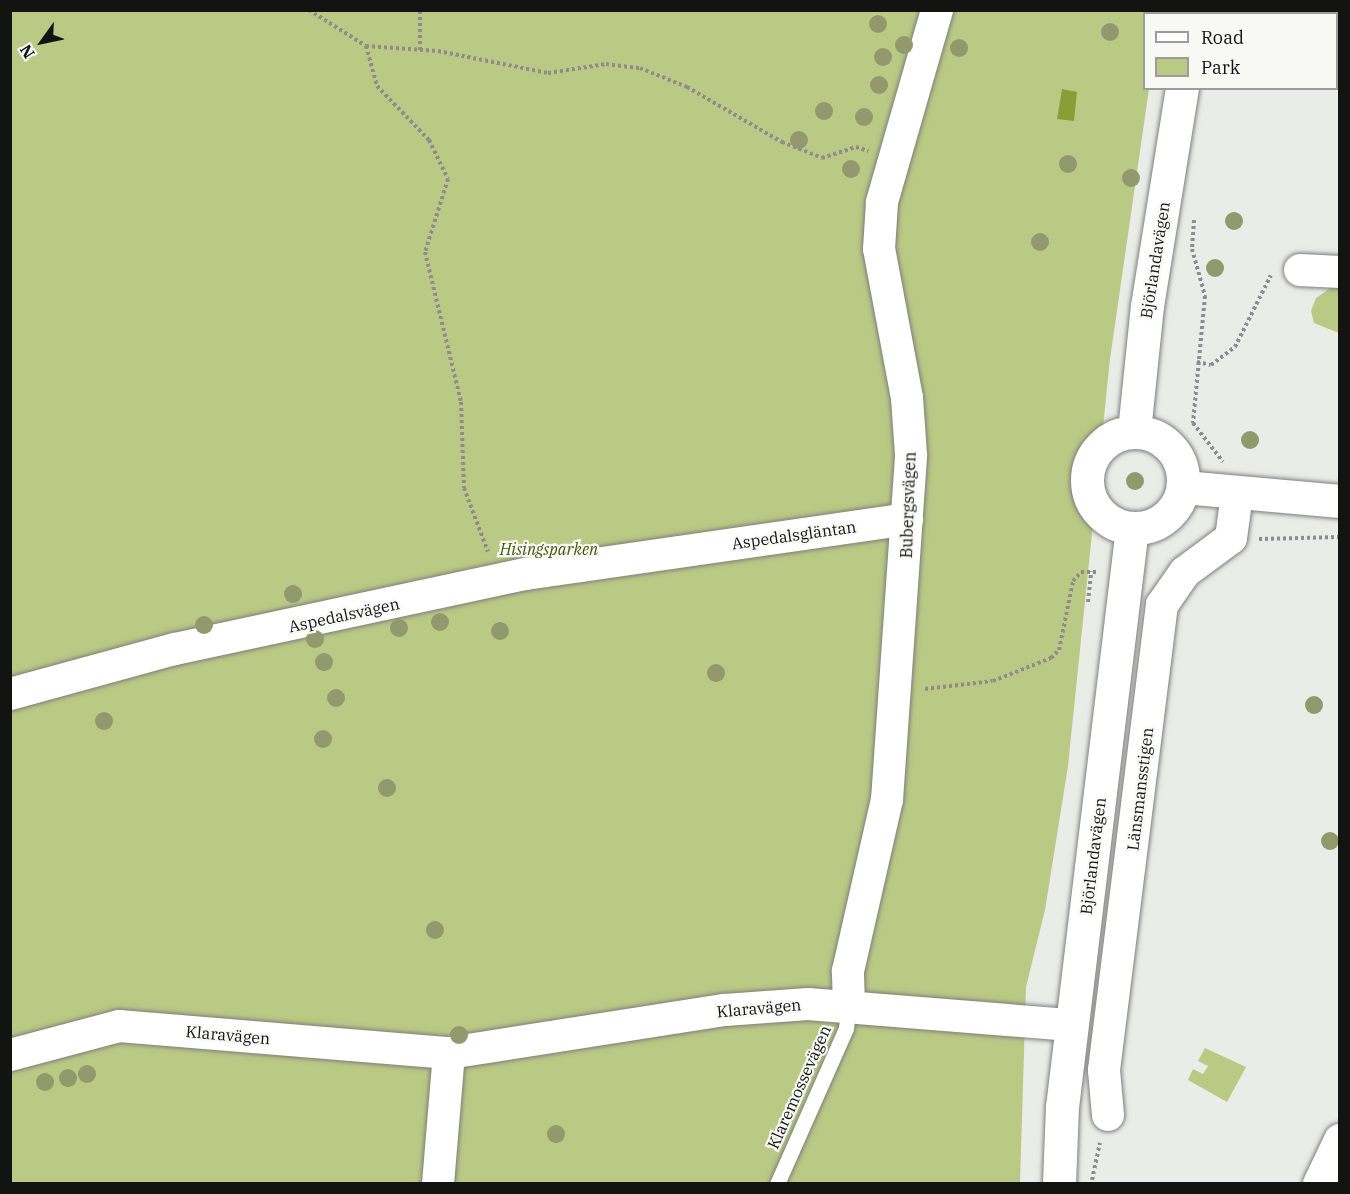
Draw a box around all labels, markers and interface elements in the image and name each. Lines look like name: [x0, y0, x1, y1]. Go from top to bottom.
north arrow: [12, 12, 72, 72]
legend: [1143, 12, 1338, 90]
text: Road: [1201, 26, 1244, 49]
text: N: [15, 41, 39, 63]
text: Park: [1201, 56, 1240, 79]
street label: Björlandavägen: [1136, 200, 1174, 320]
street label: Bubergsvägen: [897, 451, 919, 559]
street label: Aspedalsgläntan: [731, 517, 857, 553]
park label: Hisingsparken: [500, 539, 598, 559]
street label: Aspedalsvägen: [287, 594, 401, 636]
street label: Länsmansstigen: [1123, 726, 1157, 852]
street label: Björlandavägen: [1076, 796, 1110, 916]
street label: Klaravägen: [716, 995, 802, 1021]
street label: Klaravägen: [185, 1022, 271, 1048]
street label: Klaremossevägen: [763, 1022, 835, 1152]

